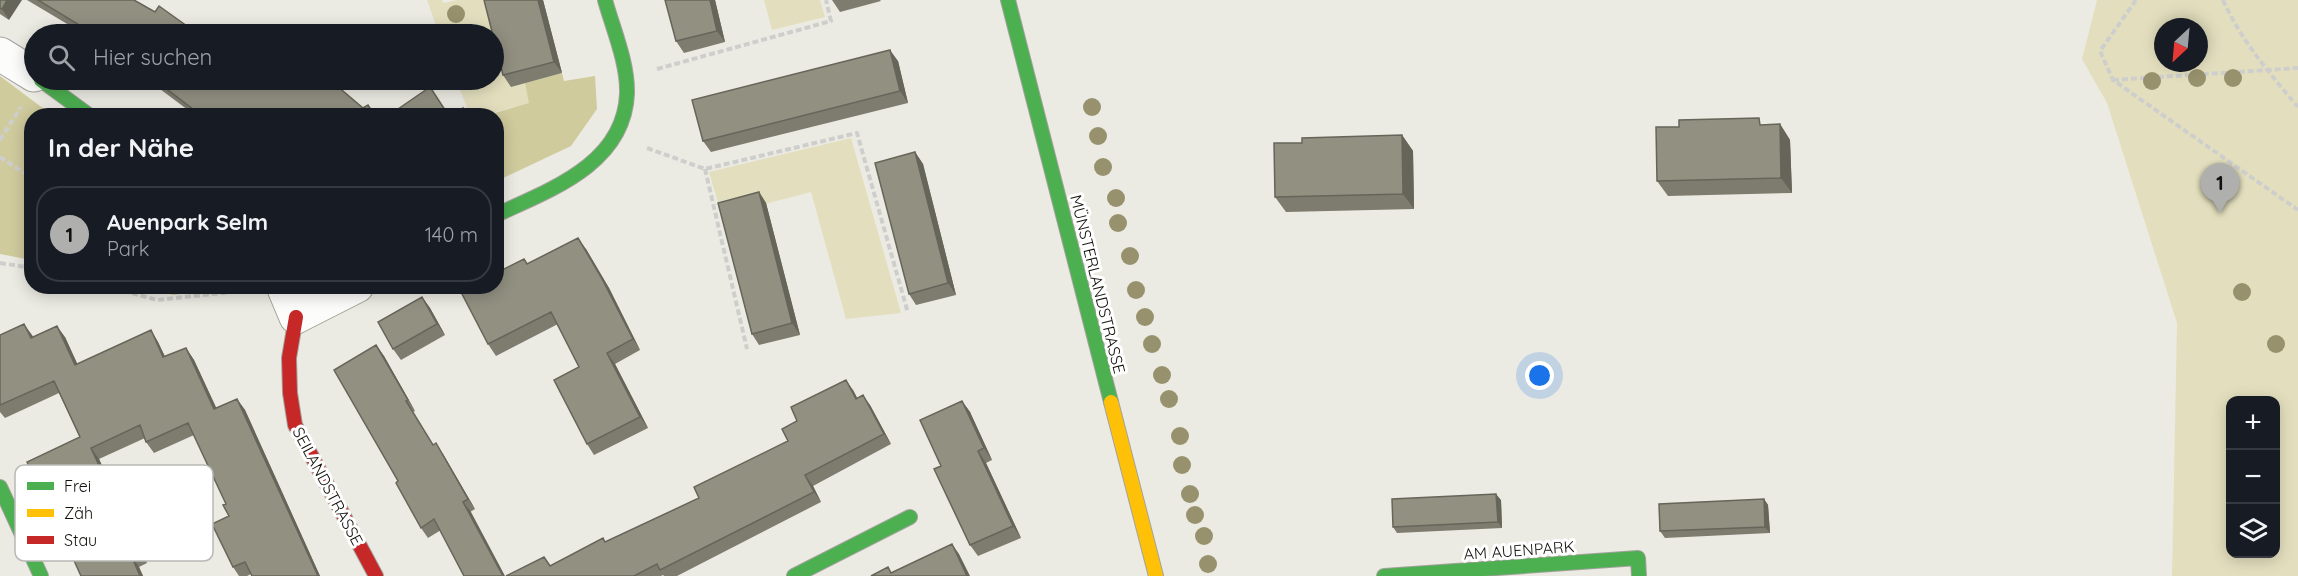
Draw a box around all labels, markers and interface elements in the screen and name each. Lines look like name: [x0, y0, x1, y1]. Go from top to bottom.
north arrow: [2154, 18, 2208, 72]
search box: [24, 24, 504, 90]
icon: search: [45, 41, 78, 74]
text: Hier suchen: [93, 43, 212, 71]
text: In der Nähe: [48, 131, 194, 164]
pin: 1: [2200, 164, 2240, 213]
street label: MÜNSTERLANDSTRASSE: [1066, 193, 1130, 375]
text: Auenpark Selm: [107, 208, 268, 236]
text: 1: [66, 222, 73, 247]
text: 140 m: [425, 222, 478, 247]
text: Park: [107, 236, 149, 261]
your location: [1525, 361, 1554, 390]
map controls: [2226, 396, 2280, 558]
button: +: [2226, 396, 2280, 450]
street label: SEILANDSTRASSE: [288, 424, 368, 548]
button: −: [2226, 450, 2280, 504]
legend: [15, 465, 213, 561]
text: Frei: [64, 476, 91, 496]
text: Zäh: [64, 503, 93, 523]
button: layers: [2226, 504, 2280, 558]
text: Stau: [64, 530, 97, 550]
street label: AM AUENPARK: [1463, 536, 1575, 564]

